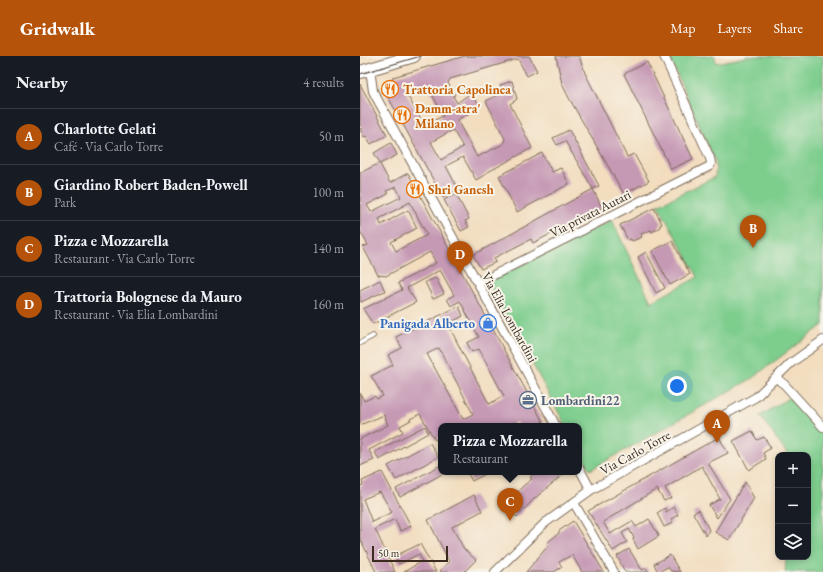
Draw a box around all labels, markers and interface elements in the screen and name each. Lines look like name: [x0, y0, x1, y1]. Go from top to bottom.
text: Gridwalk: [20, 16, 95, 41]
text: Map: [670, 19, 695, 37]
text: Layers: [717, 19, 752, 37]
text: Share: [774, 19, 803, 37]
text: Nearby: [16, 71, 68, 93]
text: 4 results: [303, 74, 344, 91]
restaurant icon: Trattoria Capolinea: [380, 79, 400, 99]
place label: Trattoria Capolinea: [403, 81, 511, 98]
place label: Damm-atra' Milano: [415, 100, 480, 132]
restaurant icon: Damm-atra' Milano: [392, 105, 412, 125]
text: Charlotte Gelati: [54, 119, 156, 138]
text: A: [24, 128, 34, 145]
text: 50 m: [319, 128, 344, 145]
text: Café · Via Carlo Torre: [54, 138, 163, 155]
text: Giardino Robert Baden-Powell: [54, 175, 248, 194]
restaurant icon: Shri Ganesh: [405, 179, 425, 199]
place label: Shri Ganesh: [428, 181, 494, 198]
text: B: [25, 184, 33, 201]
text: 100 m: [313, 184, 344, 201]
street label: Via privata Autari: [547, 186, 634, 241]
text: Park: [54, 194, 76, 211]
pin: B: [740, 215, 766, 248]
text: Pizza e Mozzarella: [54, 231, 169, 250]
text: C: [24, 240, 34, 257]
text: 140 m: [313, 240, 344, 257]
pin: D: [447, 241, 473, 274]
text: Restaurant · Via Carlo Torre: [54, 250, 195, 267]
street label: Via Elia Lombardini: [478, 269, 541, 365]
text: Trattoria Bolognese da Mauro: [54, 287, 242, 306]
text: D: [24, 296, 34, 313]
text: 160 m: [313, 296, 344, 313]
text: Restaurant · Via Elia Lombardini: [54, 306, 218, 323]
shop icon: Panigada Alberto: [478, 313, 498, 333]
place label: Panigada Alberto: [380, 315, 475, 332]
your location: [667, 376, 687, 396]
office icon: Lombardini22: [518, 390, 538, 410]
place label: Lombardini22: [541, 392, 620, 409]
pin: A: [704, 410, 730, 443]
popup: [438, 423, 582, 475]
street label: Via Carlo Torre: [597, 426, 673, 479]
text: Pizza e Mozzarella: [453, 431, 567, 450]
text: Restaurant: [453, 450, 508, 467]
map controls: [775, 452, 811, 560]
button: +: [775, 452, 811, 488]
pin: C: [497, 488, 523, 521]
button: −: [775, 488, 811, 524]
button: layers: [775, 524, 811, 560]
scale bar: [372, 544, 448, 563]
text: 50 m: [378, 546, 399, 560]

